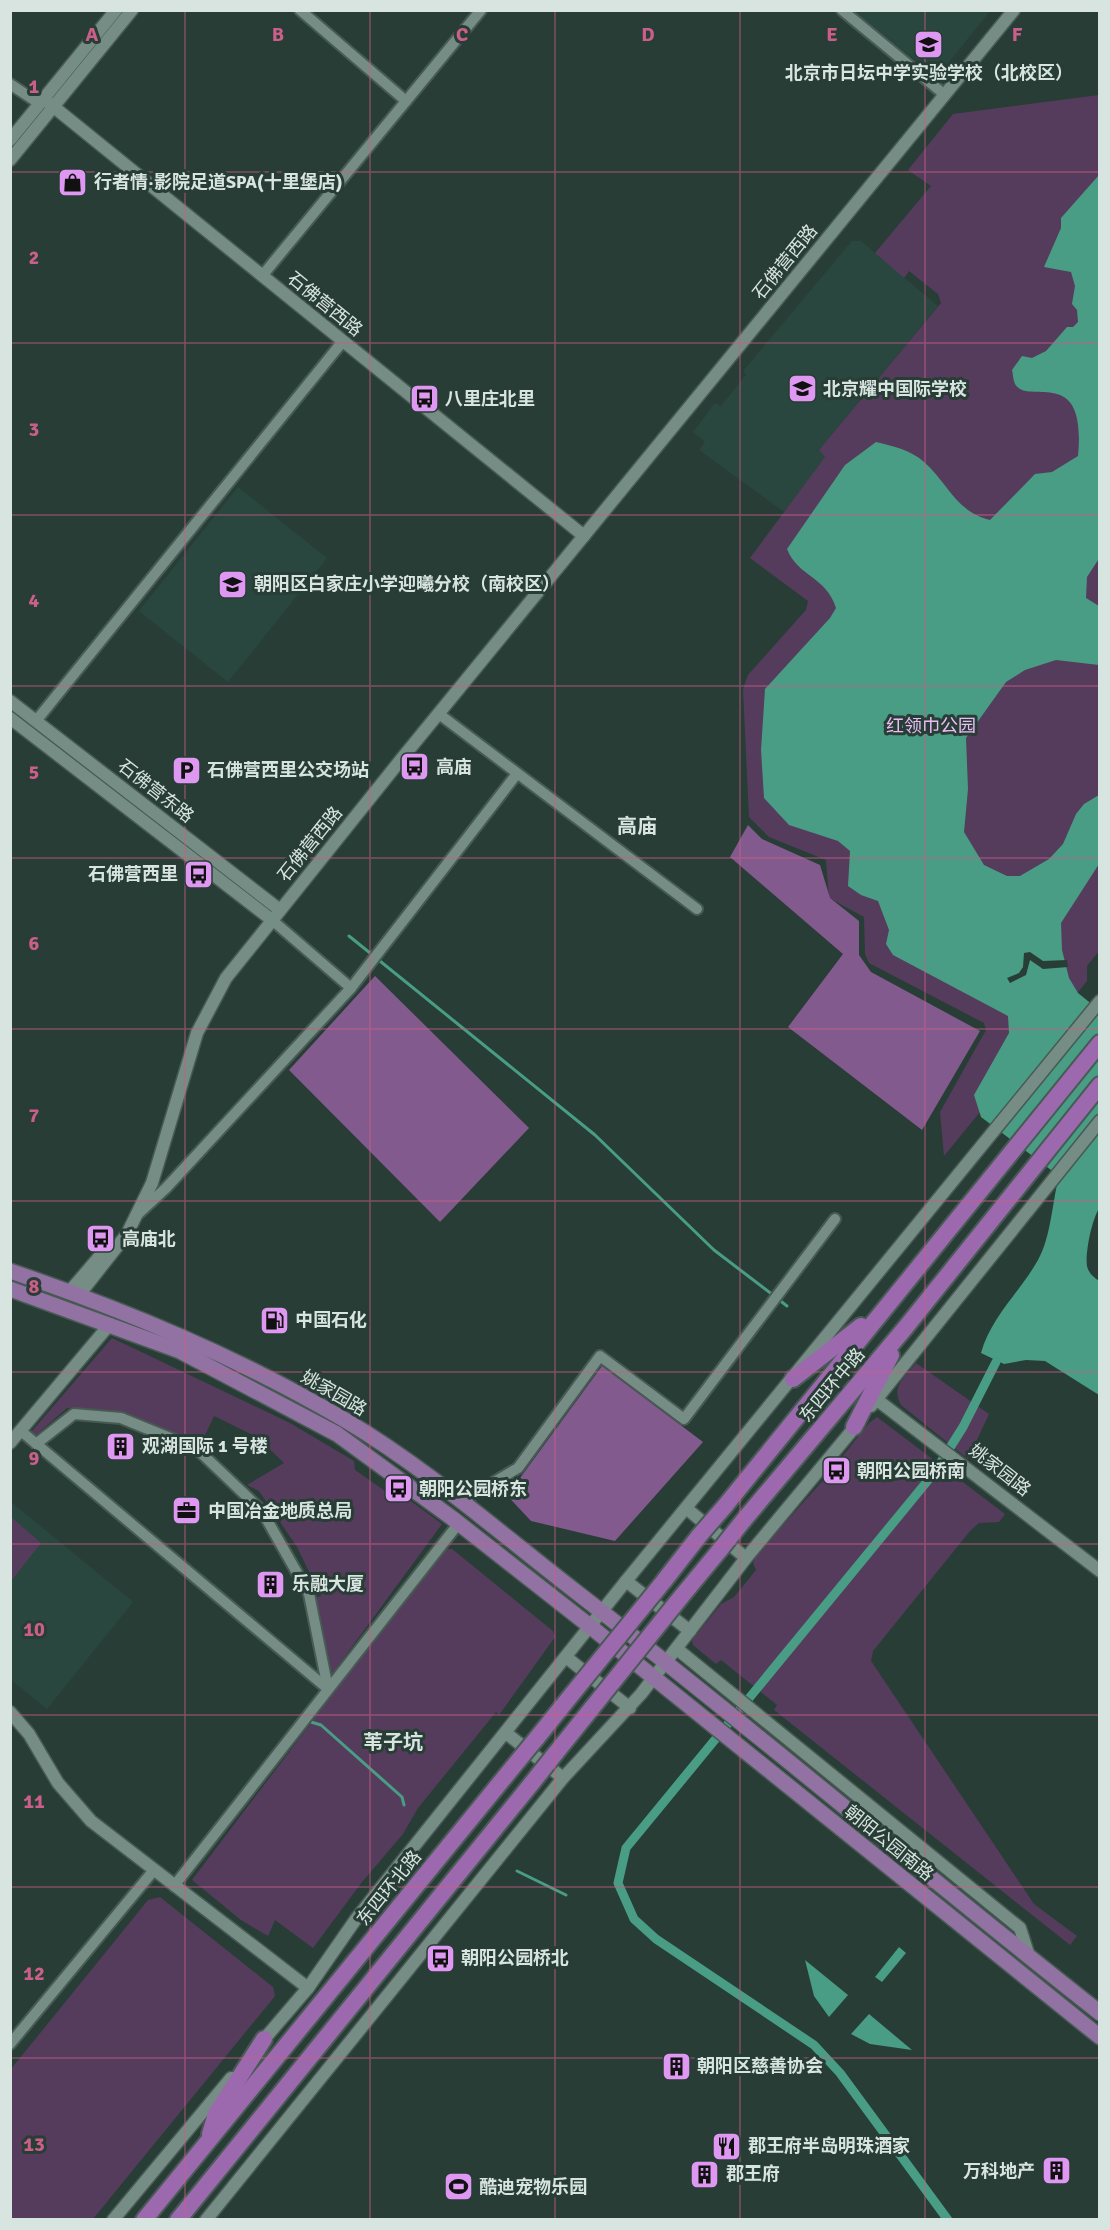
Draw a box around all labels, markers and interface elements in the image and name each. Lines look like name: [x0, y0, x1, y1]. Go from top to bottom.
text: A: [86, 22, 99, 47]
text: B: [272, 22, 284, 47]
text: C: [456, 22, 468, 47]
text: D: [641, 22, 655, 47]
text: E: [826, 22, 838, 47]
text: F: [1012, 22, 1023, 47]
school or university icon: 北京市日坛中学实验学校（北校区）: [913, 28, 945, 60]
place label: 北京市日坛中学实验学校（北校区）: [785, 62, 1073, 84]
text: 1: [29, 74, 40, 99]
shop icon: 行者情·影院足道SPA(十里堡店): [57, 166, 89, 198]
place label: 行者情·影院足道SPA(十里堡店): [94, 171, 342, 193]
street label: 石佛营西路: [748, 220, 822, 304]
text: 2: [29, 245, 39, 270]
street label: 石佛营西路: [283, 267, 367, 341]
school or university icon: 北京耀中国际学校: [786, 373, 818, 405]
place label: 北京耀中国际学校: [823, 378, 967, 400]
bus stop icon: 八里庄北里: [408, 383, 440, 415]
place label: 八里庄北里: [445, 388, 535, 410]
text: 3: [29, 417, 39, 442]
school or university icon: 朝阳区白家庄小学迎曦分校（南校区）: [217, 568, 249, 600]
place label: 朝阳区白家庄小学迎曦分校（南校区）: [254, 573, 560, 595]
text: 4: [29, 588, 40, 613]
park label: 红领巾公园: [886, 715, 976, 737]
bus stop icon: 高庙: [399, 751, 431, 783]
parking icon: 石佛营西里公交场站: [170, 754, 202, 786]
street label: 石佛营东路: [114, 755, 198, 827]
place label: 高庙: [436, 756, 472, 778]
place label: 石佛营西里公交场站: [207, 759, 369, 781]
text: 5: [29, 760, 39, 785]
street label: 石佛营西路: [273, 802, 347, 886]
district label: 高庙: [617, 814, 657, 839]
bus stop icon: 石佛营西里: [183, 858, 215, 890]
place label: 石佛营西里: [88, 863, 178, 885]
text: 6: [29, 931, 40, 956]
text: 7: [29, 1103, 40, 1128]
bus stop icon: 高庙北: [85, 1223, 117, 1255]
place label: 高庙北: [122, 1228, 176, 1250]
text: 8: [29, 1274, 40, 1299]
fuel station icon: 中国石化: [258, 1304, 290, 1336]
place label: 中国石化: [295, 1309, 367, 1331]
street label: 东四环中路: [795, 1343, 869, 1427]
street label: 姚家园路: [297, 1365, 371, 1421]
building icon: 观湖国际 1 号楼: [105, 1430, 137, 1462]
place label: 观湖国际 1 号楼: [142, 1435, 268, 1457]
street label: 姚家园路: [965, 1439, 1035, 1501]
text: 9: [29, 1446, 40, 1471]
bus stop icon: 朝阳公园桥南: [820, 1455, 852, 1487]
place label: 朝阳公园桥南: [857, 1460, 965, 1482]
bus stop icon: 朝阳公园桥东: [382, 1473, 414, 1505]
place label: 朝阳公园桥东: [419, 1478, 527, 1500]
office icon: 中国冶金地质总局: [171, 1495, 203, 1527]
place label: 中国冶金地质总局: [208, 1500, 352, 1522]
building icon: 乐融大厦: [255, 1568, 287, 1600]
place label: 乐融大厦: [292, 1573, 364, 1595]
text: 10: [23, 1617, 45, 1642]
district label: 苇子坑: [363, 1730, 423, 1755]
text: 11: [23, 1789, 45, 1814]
street label: 朝阳公园南路: [840, 1800, 938, 1886]
street label: 东四环北路: [352, 1846, 426, 1930]
bus stop icon: 朝阳公园桥北: [424, 1942, 456, 1974]
place label: 朝阳公园桥北: [461, 1947, 569, 1969]
text: 12: [23, 1961, 45, 1986]
building icon: 朝阳区慈善协会: [660, 2050, 692, 2082]
place label: 朝阳区慈善协会: [697, 2055, 823, 2077]
restaurant icon: 郡王府半岛明珠酒家: [711, 2130, 743, 2162]
text: 13: [23, 2132, 45, 2157]
place label: 郡王府半岛明珠酒家: [748, 2135, 910, 2157]
building icon: 万科地产: [1040, 2155, 1072, 2187]
building icon: 郡王府: [689, 2158, 721, 2190]
place label: 万科地产: [963, 2160, 1035, 2182]
place label: 郡王府: [726, 2163, 780, 2185]
sports icon: 酷迪宠物乐园: [442, 2171, 474, 2203]
place label: 酷迪宠物乐园: [479, 2176, 587, 2198]

